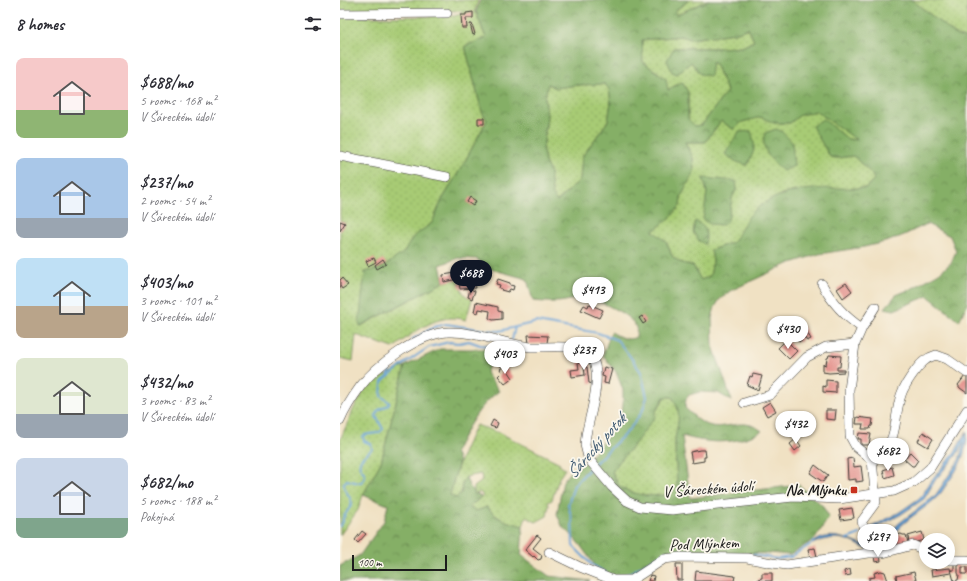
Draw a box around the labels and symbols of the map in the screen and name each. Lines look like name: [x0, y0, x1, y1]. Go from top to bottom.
pin: $688: [447, 260, 495, 294]
pin: $413: [569, 277, 617, 311]
pin: $430: [764, 316, 812, 350]
pin: $237: [560, 337, 608, 371]
pin: $403: [481, 341, 529, 375]
water label: Šárecký potok: [562, 407, 633, 483]
pin: $432: [772, 411, 820, 445]
pin: $682: [864, 438, 912, 472]
street label: V Šáreckém údolí: [662, 476, 757, 502]
place label: Na Mlýnku: [786, 480, 847, 500]
marker: Na Mlýnku: [849, 485, 859, 495]
pin: $297: [854, 524, 902, 558]
street label: Pod Mlýnkem: [669, 533, 740, 555]
scale bar: [352, 553, 447, 572]

